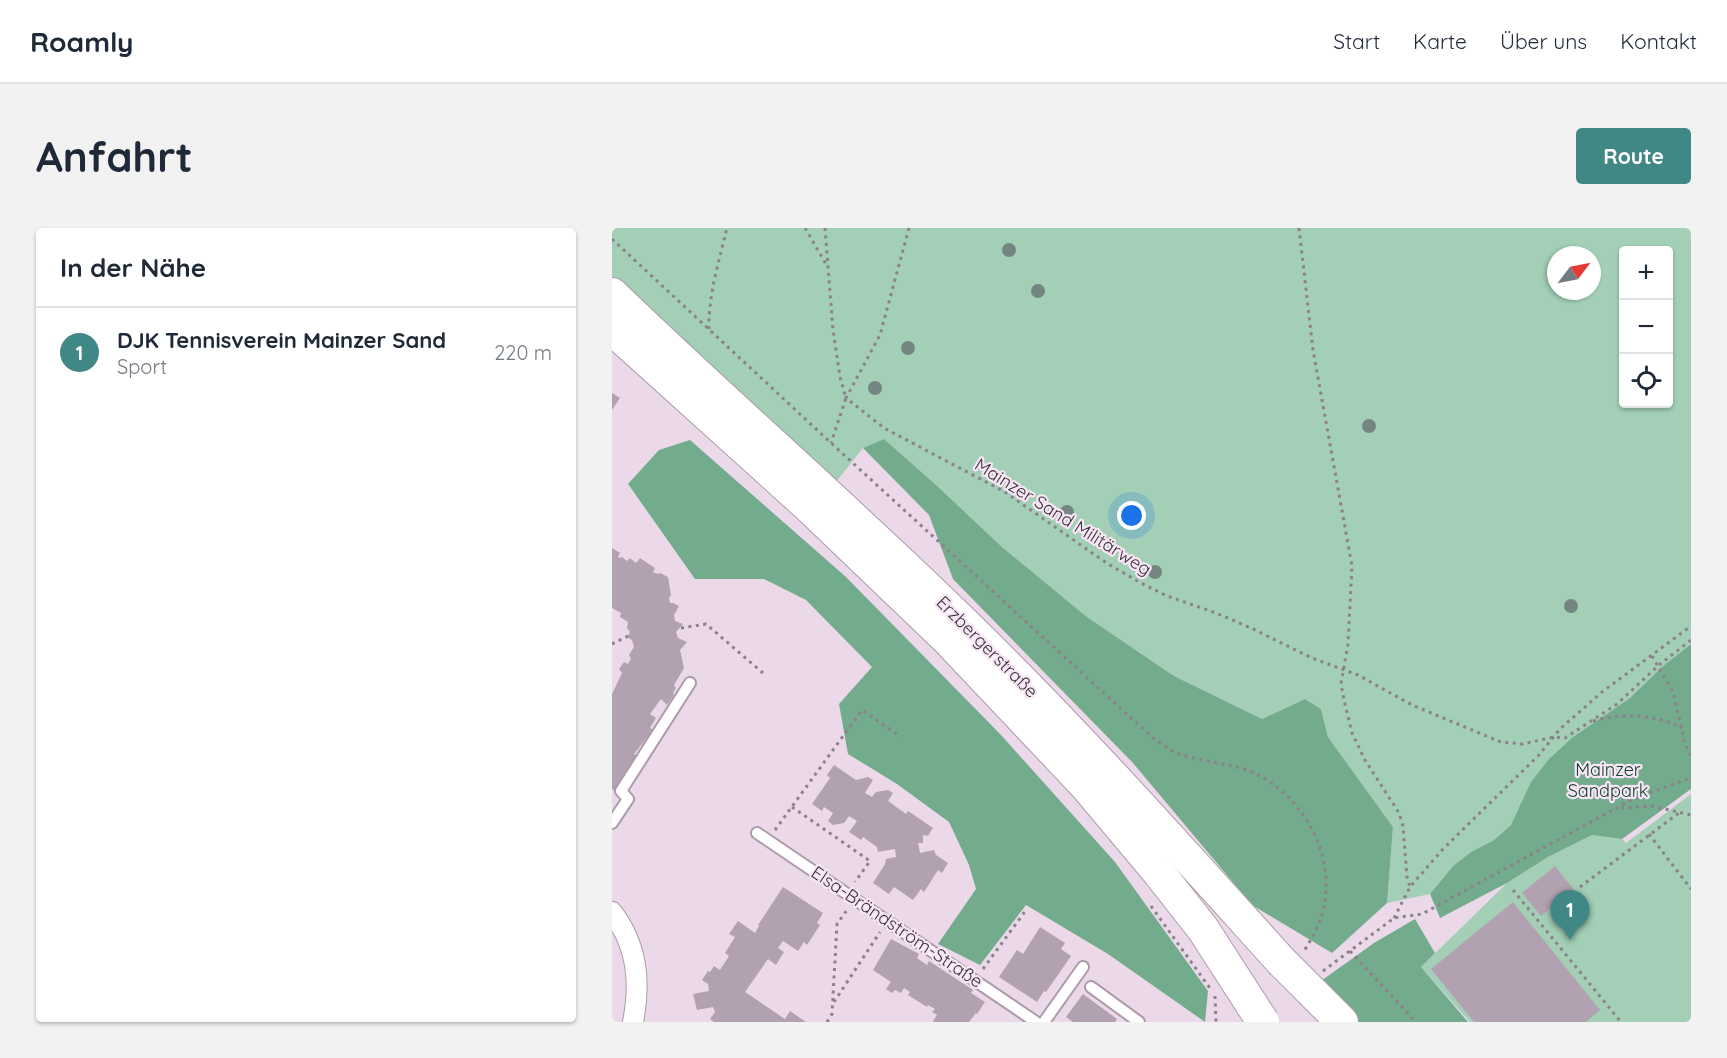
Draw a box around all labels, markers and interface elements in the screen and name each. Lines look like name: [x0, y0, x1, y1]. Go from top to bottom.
text: Roamly: [30, 24, 134, 59]
text: Start: [1333, 28, 1380, 54]
text: Karte: [1413, 28, 1467, 54]
text: Über uns: [1500, 28, 1587, 54]
text: Kontakt: [1620, 28, 1697, 54]
button: Route: [1576, 128, 1691, 184]
text: Anfahrt: [36, 130, 193, 183]
north arrow: [1547, 246, 1601, 300]
map controls: [1619, 246, 1673, 408]
button: +: [1619, 246, 1673, 300]
text: In der Nähe: [60, 251, 206, 284]
button: −: [1619, 300, 1673, 354]
text: DJK Tennisverein Mainzer Sand: [117, 326, 446, 354]
text: 1: [76, 340, 83, 365]
text: 220 m: [494, 340, 552, 365]
text: Sport: [117, 354, 167, 379]
button: locate: [1619, 354, 1673, 408]
street label: Mainzer Sand Militärweg: [971, 453, 1156, 580]
your location: [1117, 501, 1146, 530]
street label: Erzbergerstraße: [932, 591, 1043, 702]
park label: Mainzer Sandpark: [1568, 758, 1648, 802]
street label: Elsa-Brändström-Straße: [807, 861, 988, 993]
pin: 1: [1550, 890, 1590, 940]

